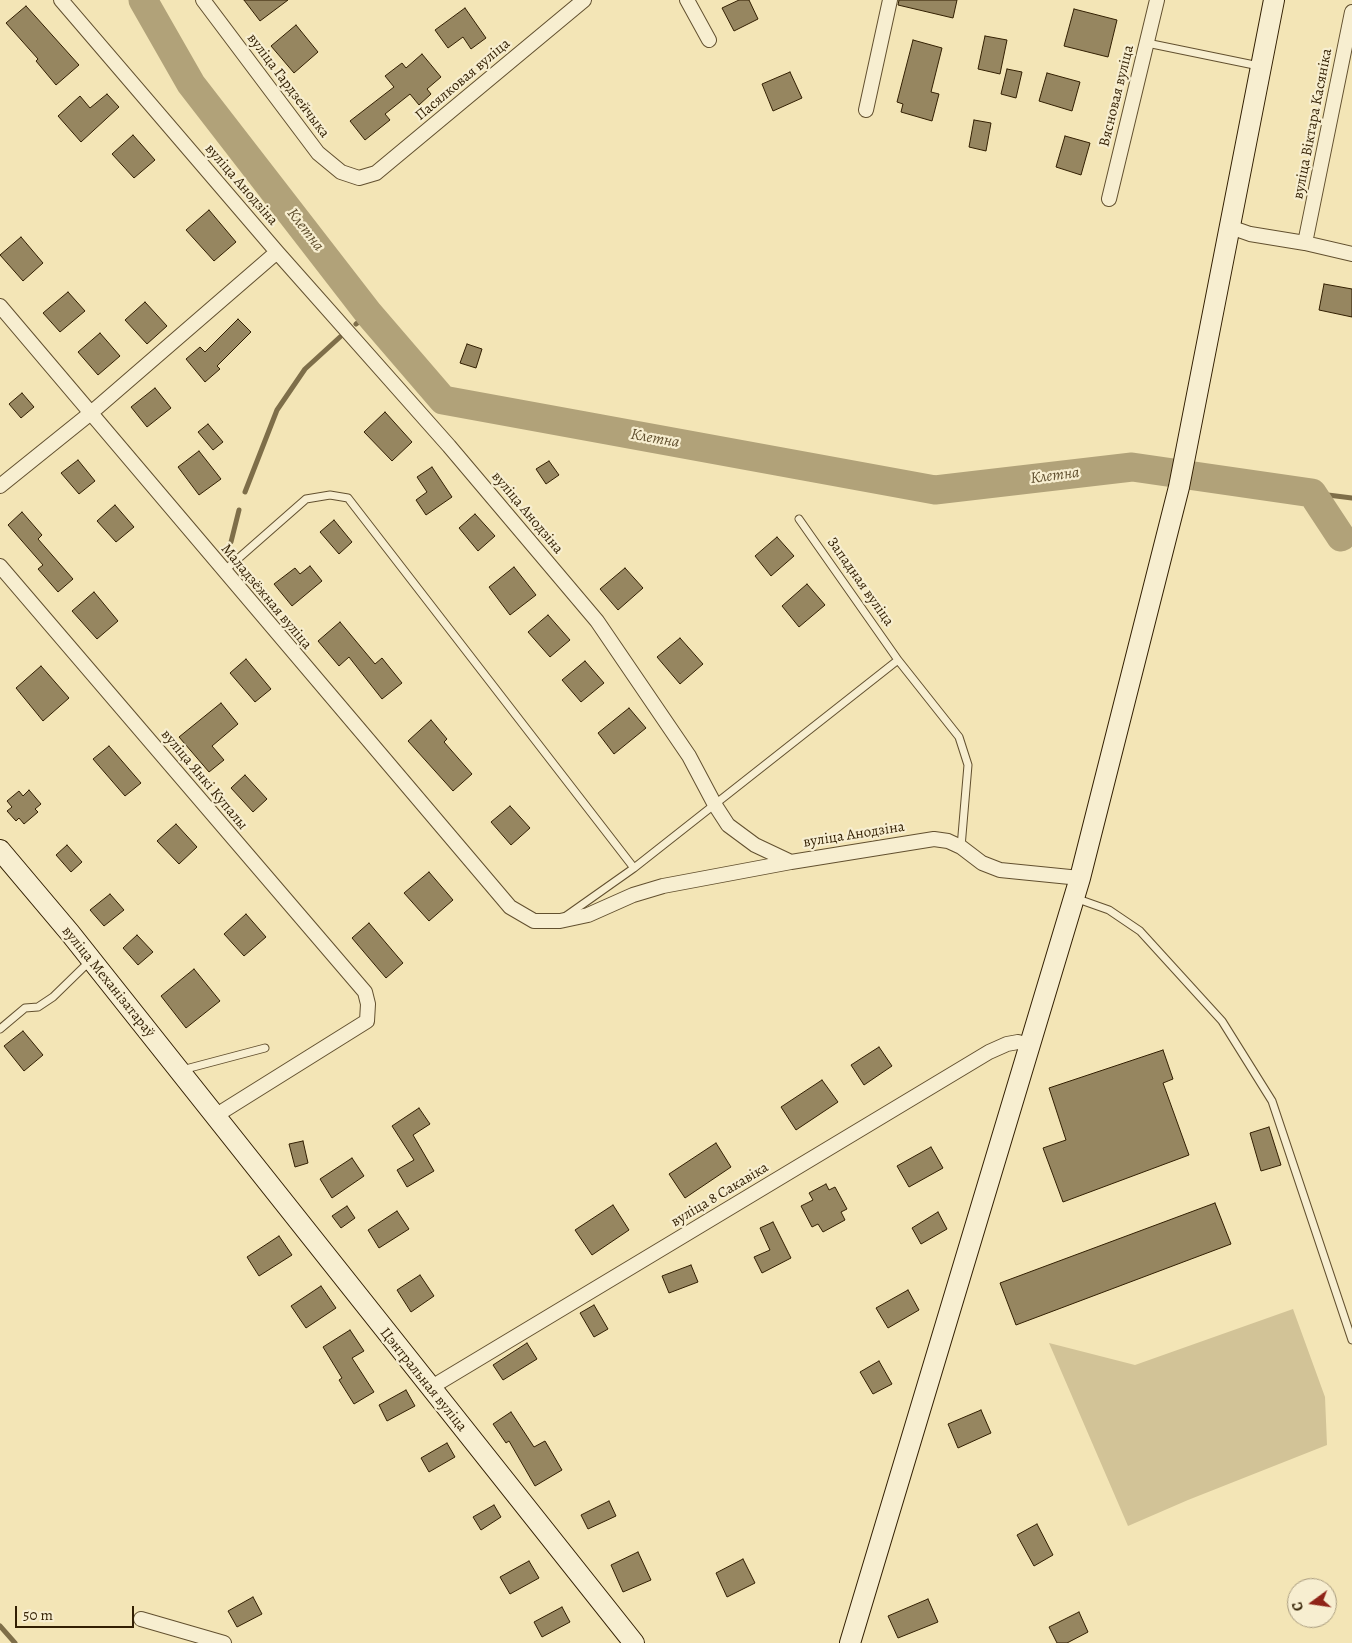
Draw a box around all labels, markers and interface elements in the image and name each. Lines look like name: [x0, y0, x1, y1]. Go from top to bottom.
street label: вуліца Гардзейчыка: [243, 30, 333, 142]
street label: Пасялковая вуліца: [412, 35, 514, 125]
street label: Вясновая вуліца: [1096, 43, 1138, 149]
street label: вуліца Віктара Касяніка: [1290, 47, 1336, 201]
street label: вуліца Анодзіна: [201, 140, 281, 230]
water label: Клетна: [282, 205, 328, 255]
water label: Клетна: [629, 425, 681, 453]
water label: Клетна: [1029, 463, 1081, 489]
street label: вуліца Анодзіна: [487, 468, 567, 558]
street label: Западная вуліца: [823, 534, 897, 630]
street label: Маладзёжная вуліца: [217, 541, 315, 653]
street label: вуліца Янкі Купалы: [157, 726, 251, 834]
street label: вуліца Анодзіна: [802, 818, 906, 852]
street label: вуліца Механізатараў: [58, 923, 158, 1041]
street label: вуліца 8 Сакавіка: [668, 1159, 772, 1231]
street label: Цэнтральная вуліца: [376, 1324, 470, 1436]
north arrow: [1287, 1578, 1337, 1628]
scale bar: [18, 1596, 136, 1628]
text: С: [1288, 1600, 1308, 1613]
text: 50 m: [23, 1605, 53, 1625]

